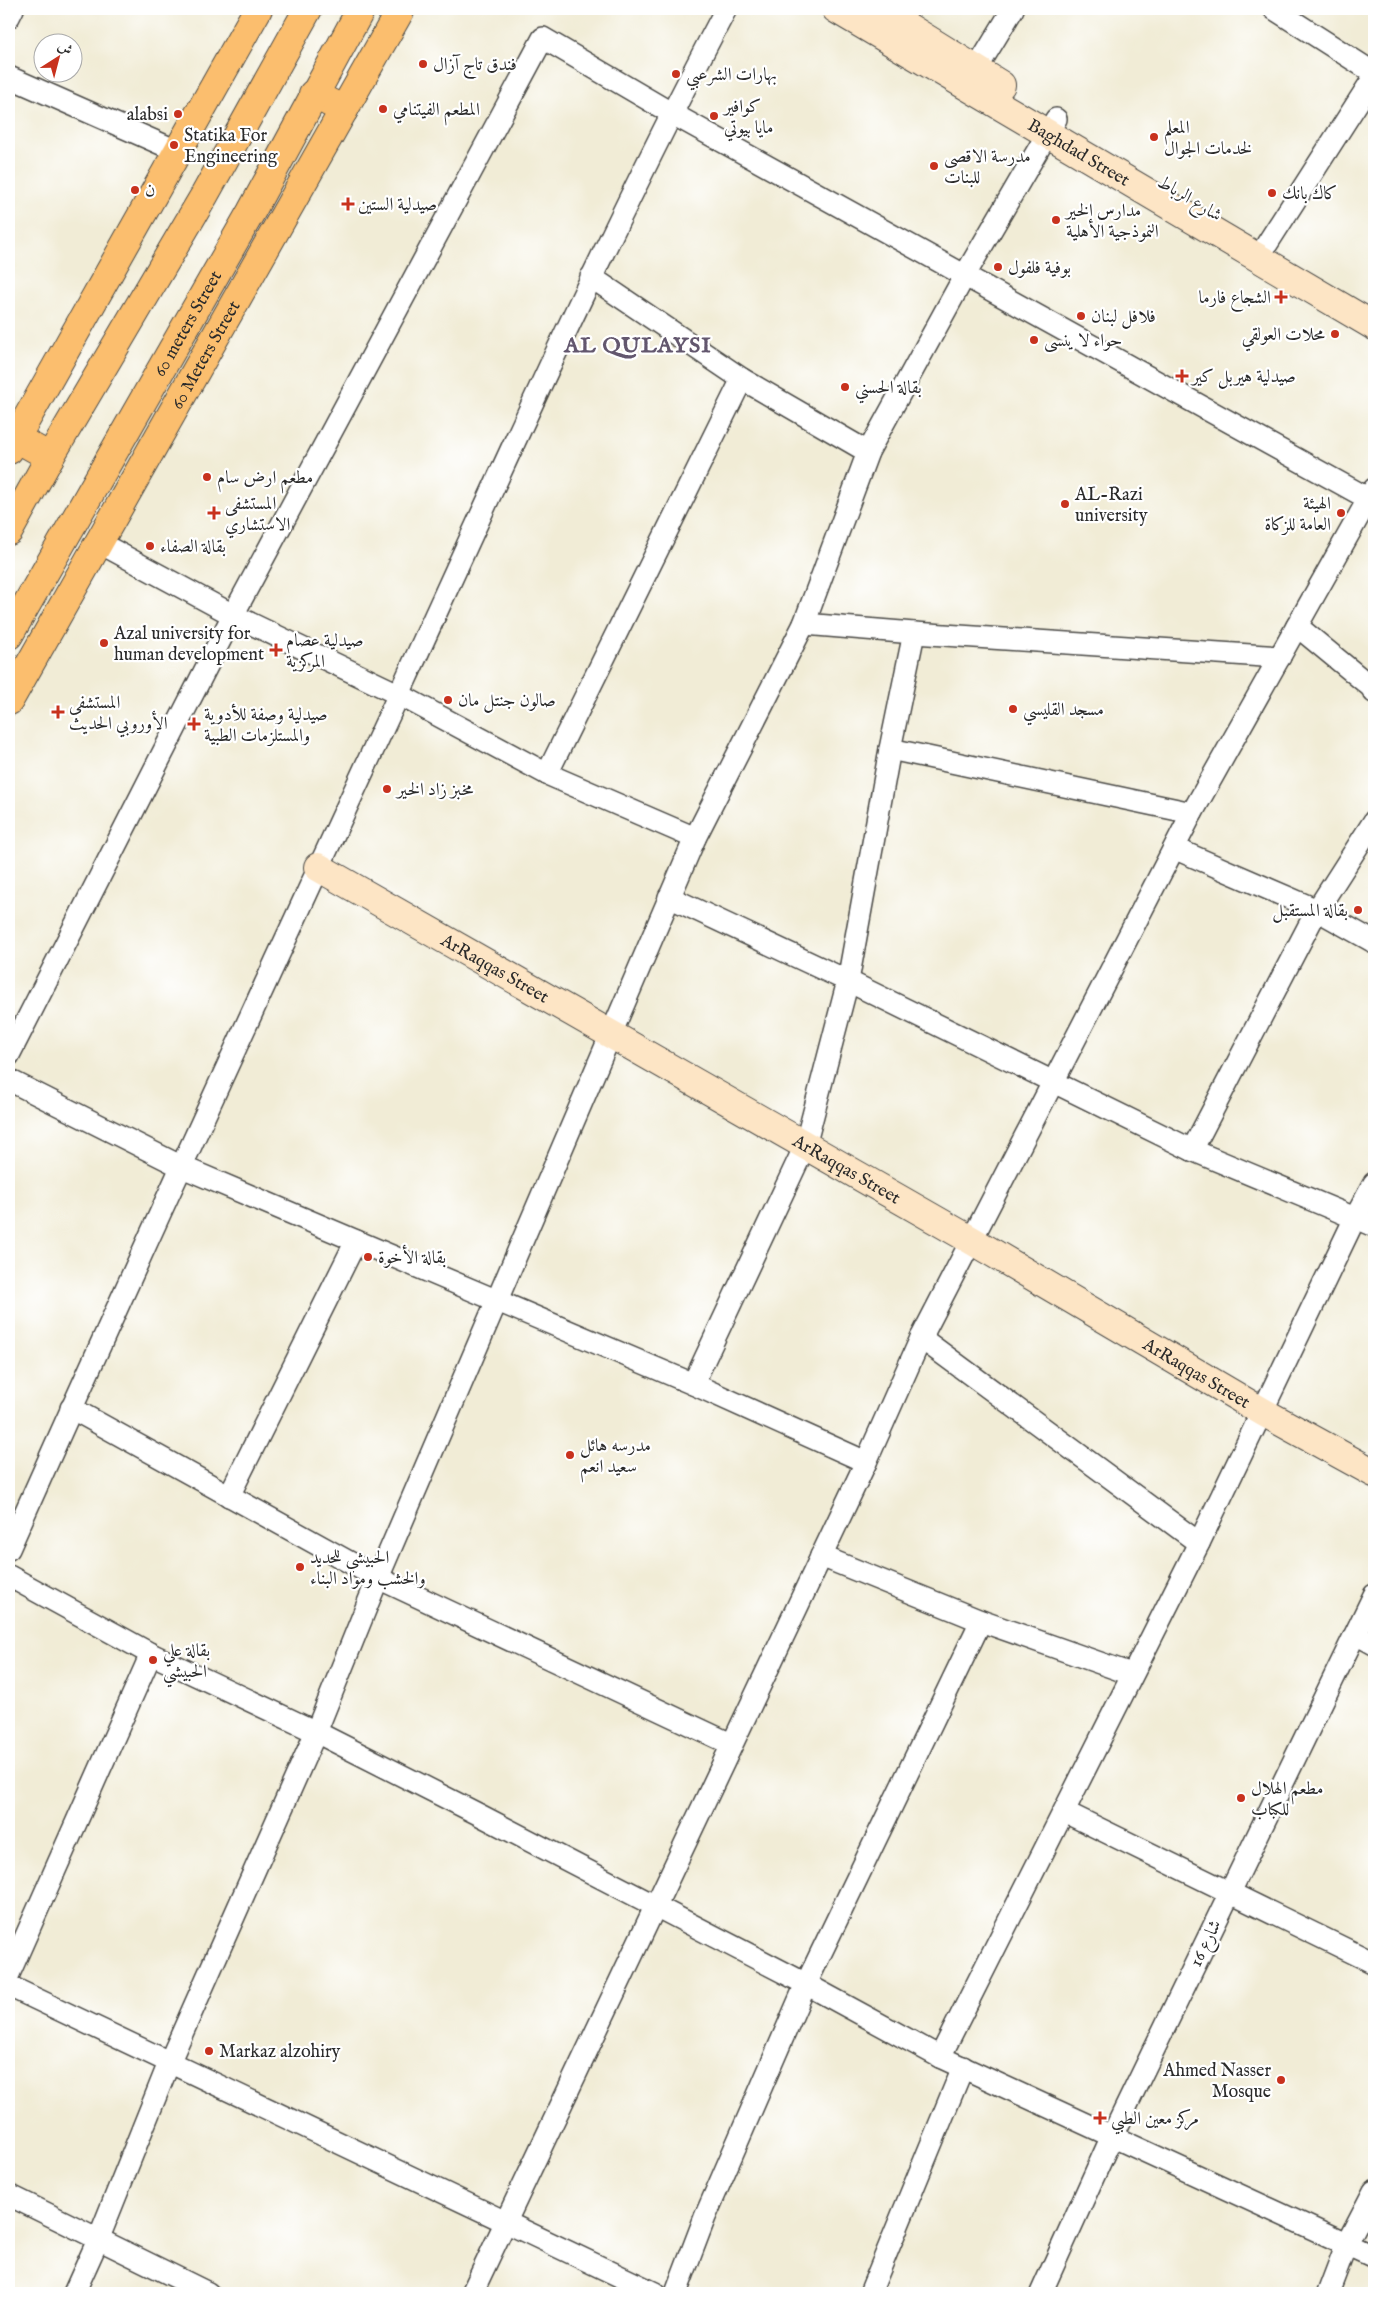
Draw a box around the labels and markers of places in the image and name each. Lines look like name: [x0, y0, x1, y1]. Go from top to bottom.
place label: فندق تاج آزال: [433, 54, 517, 80]
marker: فندق تاج آزال: [417, 58, 429, 70]
place label: بهارات الشرعبي: [686, 64, 777, 91]
marker: بهارات الشرعبي: [670, 68, 682, 80]
place label: كوافير مايا بيوتي: [722, 96, 774, 142]
place label: المطعم الفيتنامي: [393, 99, 480, 126]
marker: المطعم الفيتنامي: [377, 103, 389, 115]
place label: alabsi: [127, 104, 168, 127]
marker: alabsi: [172, 108, 184, 120]
marker: كوافير مايا بيوتي: [708, 110, 720, 122]
place label: المعلم لخدمات الجوال: [1164, 117, 1252, 161]
place label: Statika For Engineering: [184, 125, 278, 169]
marker: المعلم لخدمات الجوال: [1148, 131, 1160, 143]
marker: Statika For Engineering: [168, 139, 180, 151]
place label: مدرسة الاقصى للبنات: [944, 146, 1031, 190]
marker: مدرسة الاقصى للبنات: [928, 160, 940, 172]
place label: ن: [145, 180, 155, 203]
place label: كاك بانك: [1282, 183, 1337, 206]
marker: ن: [129, 184, 141, 196]
marker: كاك بانك: [1266, 187, 1278, 199]
place label: صيدلية الستين: [358, 194, 437, 217]
marker: صيدلية الستين: [342, 198, 354, 210]
place label: مدارس الخير النموذجية الأهلية: [1064, 200, 1159, 244]
marker: مدارس الخير النموذجية الأهلية: [1050, 214, 1062, 226]
place label: بوفية فلفول: [1008, 257, 1071, 280]
marker: بوفية فلفول: [992, 261, 1004, 273]
place label: الشجاع فارما: [1199, 287, 1271, 312]
marker: الشجاع فارما: [1275, 291, 1287, 303]
place label: فلافل لبنان: [1091, 306, 1156, 329]
marker: فلافل لبنان: [1075, 310, 1087, 322]
place label: محلات العولقي: [1242, 324, 1325, 352]
marker: محلات العولقي: [1329, 328, 1341, 340]
place label: حواء لا ينسى: [1044, 330, 1122, 353]
marker: حواء لا ينسى: [1028, 334, 1040, 346]
place label: صيدلية هيربل كير: [1190, 366, 1296, 389]
marker: صيدلية هيربل كير: [1176, 370, 1188, 382]
place label: بقالة الحسني: [855, 377, 922, 404]
marker: بقالة الحسني: [839, 381, 851, 393]
place label: مطعم ارض سام: [217, 467, 313, 494]
marker: مطعم ارض سام: [201, 471, 213, 483]
place label: AL-Razi university: [1074, 484, 1148, 528]
place label: المستشفى الاستشاري: [225, 493, 290, 539]
place label: الهيئة العامة للزكاة: [1265, 493, 1331, 537]
marker: AL-Razi university: [1059, 498, 1071, 510]
marker: المستشفى الاستشاري: [207, 506, 221, 520]
marker: الهيئة العامة للزكاة: [1335, 507, 1347, 519]
place label: بقالة الصفاء: [160, 536, 226, 559]
marker: بقالة الصفاء: [144, 540, 156, 552]
place label: Azal university for human development: [113, 623, 264, 667]
place label: صيدلية عصام المركزية: [286, 630, 364, 674]
marker: Azal university for human development: [98, 637, 110, 649]
marker: صيدلية عصام المركزية: [270, 644, 282, 656]
place label: صالون جنتل مان: [458, 690, 556, 713]
place label: المستشفى الأوروبي الحديث: [69, 692, 168, 738]
marker: صالون جنتل مان: [442, 694, 454, 706]
place label: مسجد القليسي: [1023, 699, 1104, 726]
place label: صيدلية وصفة للأدوية والمستلزمات الطبية: [204, 703, 328, 748]
marker: مسجد القليسي: [1007, 703, 1019, 715]
marker: المستشفى الأوروبي الحديث: [51, 705, 65, 719]
marker: صيدلية وصفة للأدوية والمستلزمات الطبية: [188, 718, 200, 730]
place label: مخبز زاد الخير: [395, 779, 473, 802]
marker: مخبز زاد الخير: [381, 783, 393, 795]
place label: بقالة المستقبل: [1272, 900, 1348, 923]
marker: بقالة المستقبل: [1352, 904, 1364, 916]
place label: بقالة الأخوة: [378, 1244, 446, 1270]
marker: بقالة الأخوة: [362, 1251, 374, 1263]
place label: مدرسه هائل سعيد انعم: [580, 1435, 651, 1483]
marker: مدرسه هائل سعيد انعم: [564, 1449, 576, 1461]
place label: الحبيشي للحديد والخشب ومواد البناء: [310, 1547, 426, 1591]
marker: الحبيشي للحديد والخشب ومواد البناء: [294, 1561, 306, 1573]
place label: بقالة علي الحبيشي: [163, 1640, 210, 1688]
marker: بقالة علي الحبيشي: [147, 1654, 159, 1666]
place label: مطعم الهلال للكباب: [1251, 1778, 1323, 1822]
marker: مطعم الهلال للكباب: [1235, 1792, 1247, 1804]
place label: Markaz alzohiry: [219, 2041, 341, 2064]
marker: Markaz alzohiry: [203, 2045, 215, 2057]
place label: Ahmed Nasser Mosque: [1162, 2060, 1271, 2104]
marker: Ahmed Nasser Mosque: [1275, 2074, 1287, 2086]
place label: مركز معين الطبي: [1111, 2108, 1199, 2135]
marker: مركز معين الطبي: [1093, 2111, 1107, 2125]

